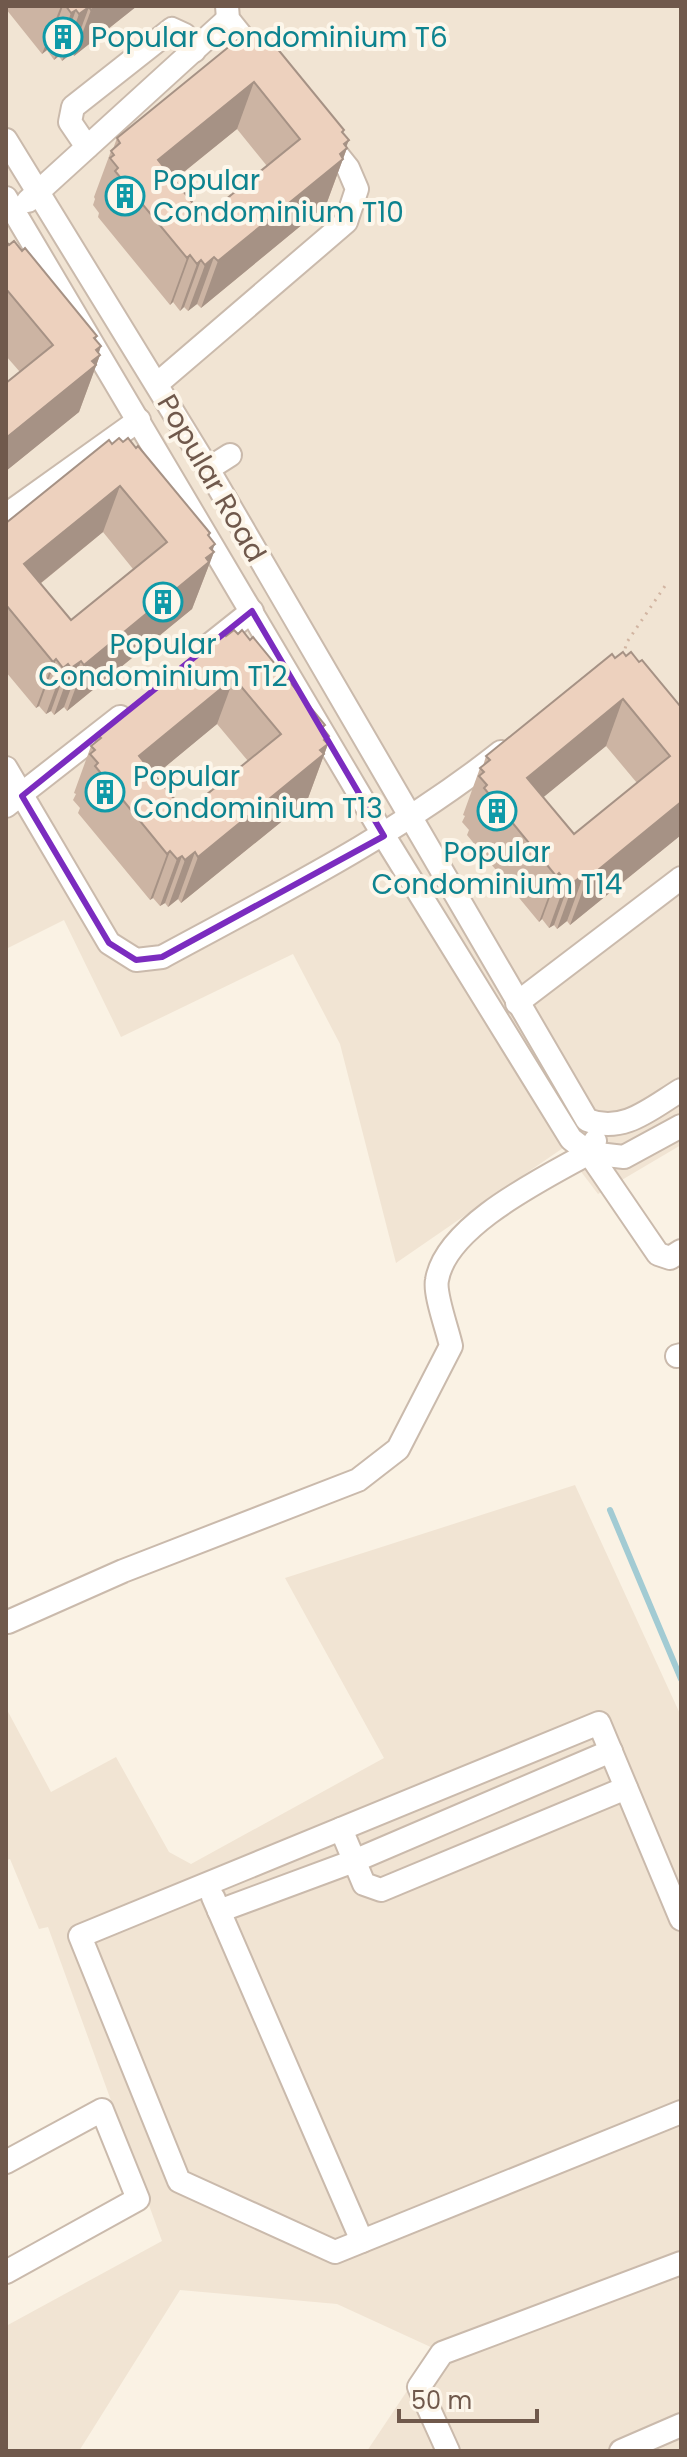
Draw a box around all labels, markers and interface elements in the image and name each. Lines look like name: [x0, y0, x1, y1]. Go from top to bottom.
building icon: Popular Condominium T6: [42, 16, 84, 58]
place label: Popular Condominium T6: [91, 18, 448, 57]
place label: Popular Condominium T10: [153, 161, 404, 232]
building icon: Popular Condominium T10: [104, 175, 146, 217]
street label: Popular Road: [148, 387, 275, 569]
building icon: Popular Condominium T12: [142, 581, 184, 623]
place label: Popular Condominium T12: [38, 625, 288, 696]
place label: Popular Condominium T13: [133, 757, 383, 828]
building icon: Popular Condominium T13: [84, 771, 126, 813]
building icon: Popular Condominium T14: [476, 790, 518, 832]
place label: Popular Condominium T14: [372, 833, 622, 904]
scale bar: [399, 2373, 537, 2423]
text: 50 m: [411, 2384, 472, 2417]

